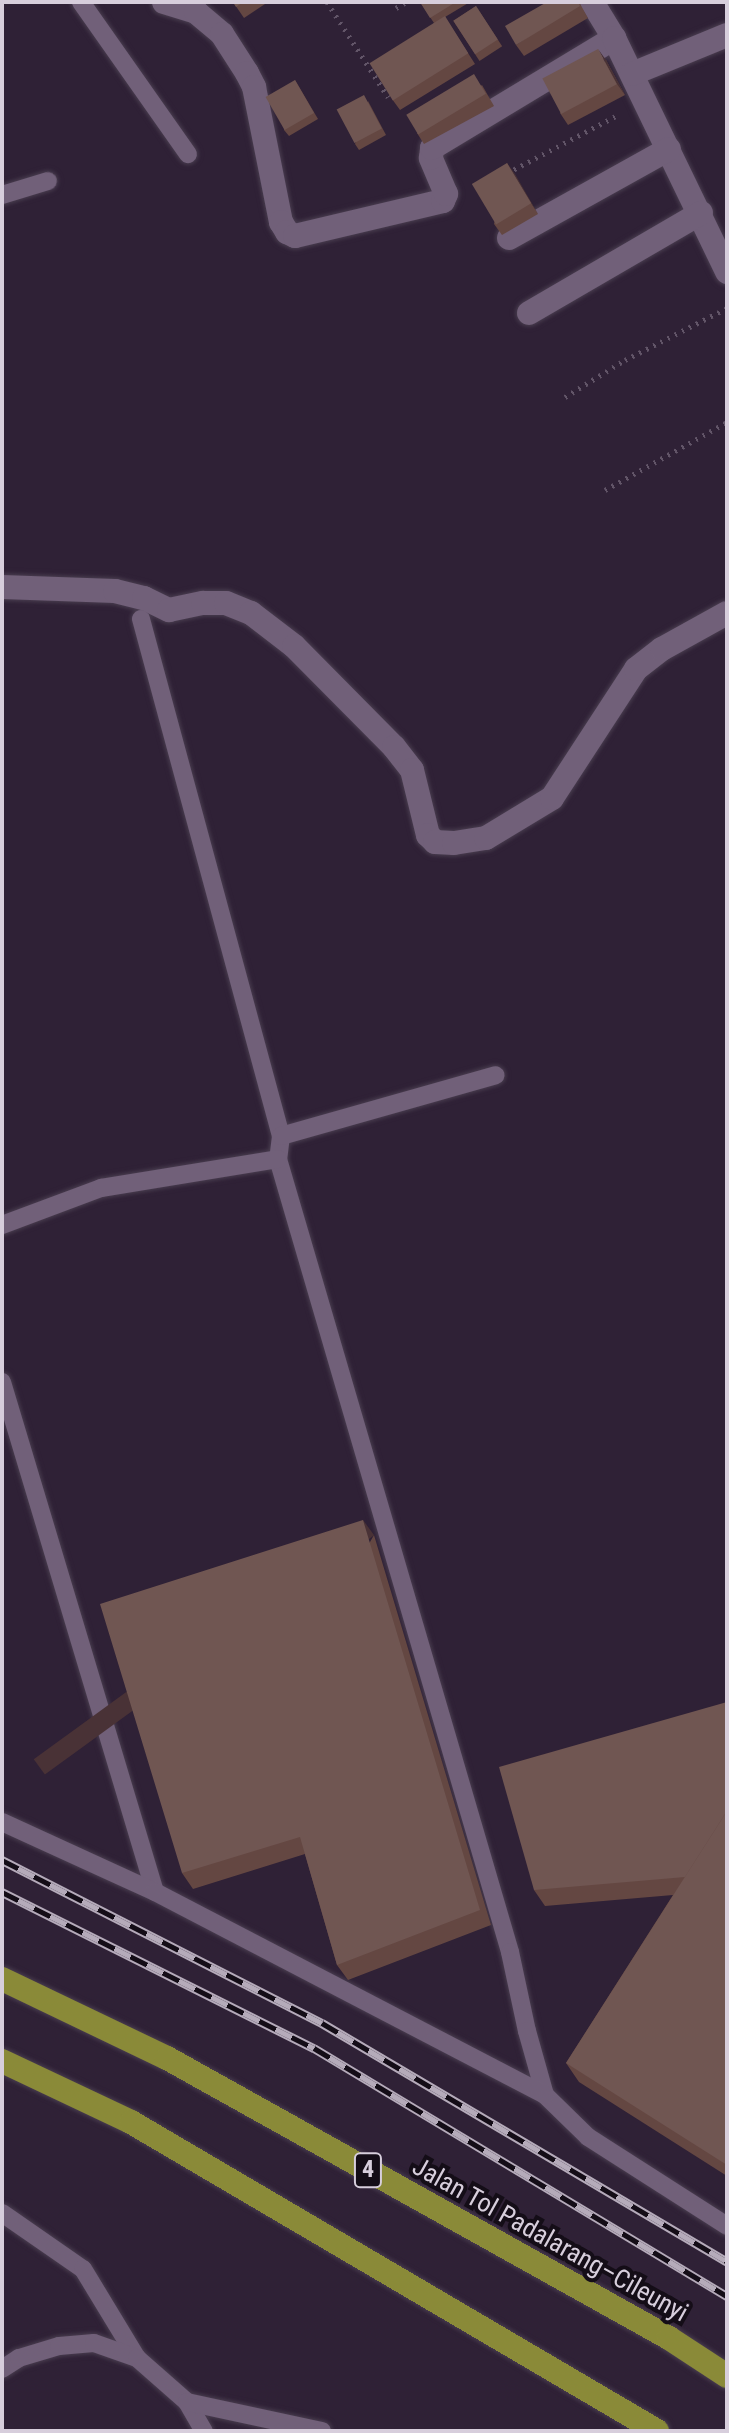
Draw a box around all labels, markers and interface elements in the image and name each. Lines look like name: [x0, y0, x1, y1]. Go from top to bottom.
road number: 4: [352, 2150, 384, 2190]
street label: Jalan Tol Padalarang–Cileunyi: [407, 2151, 693, 2329]

